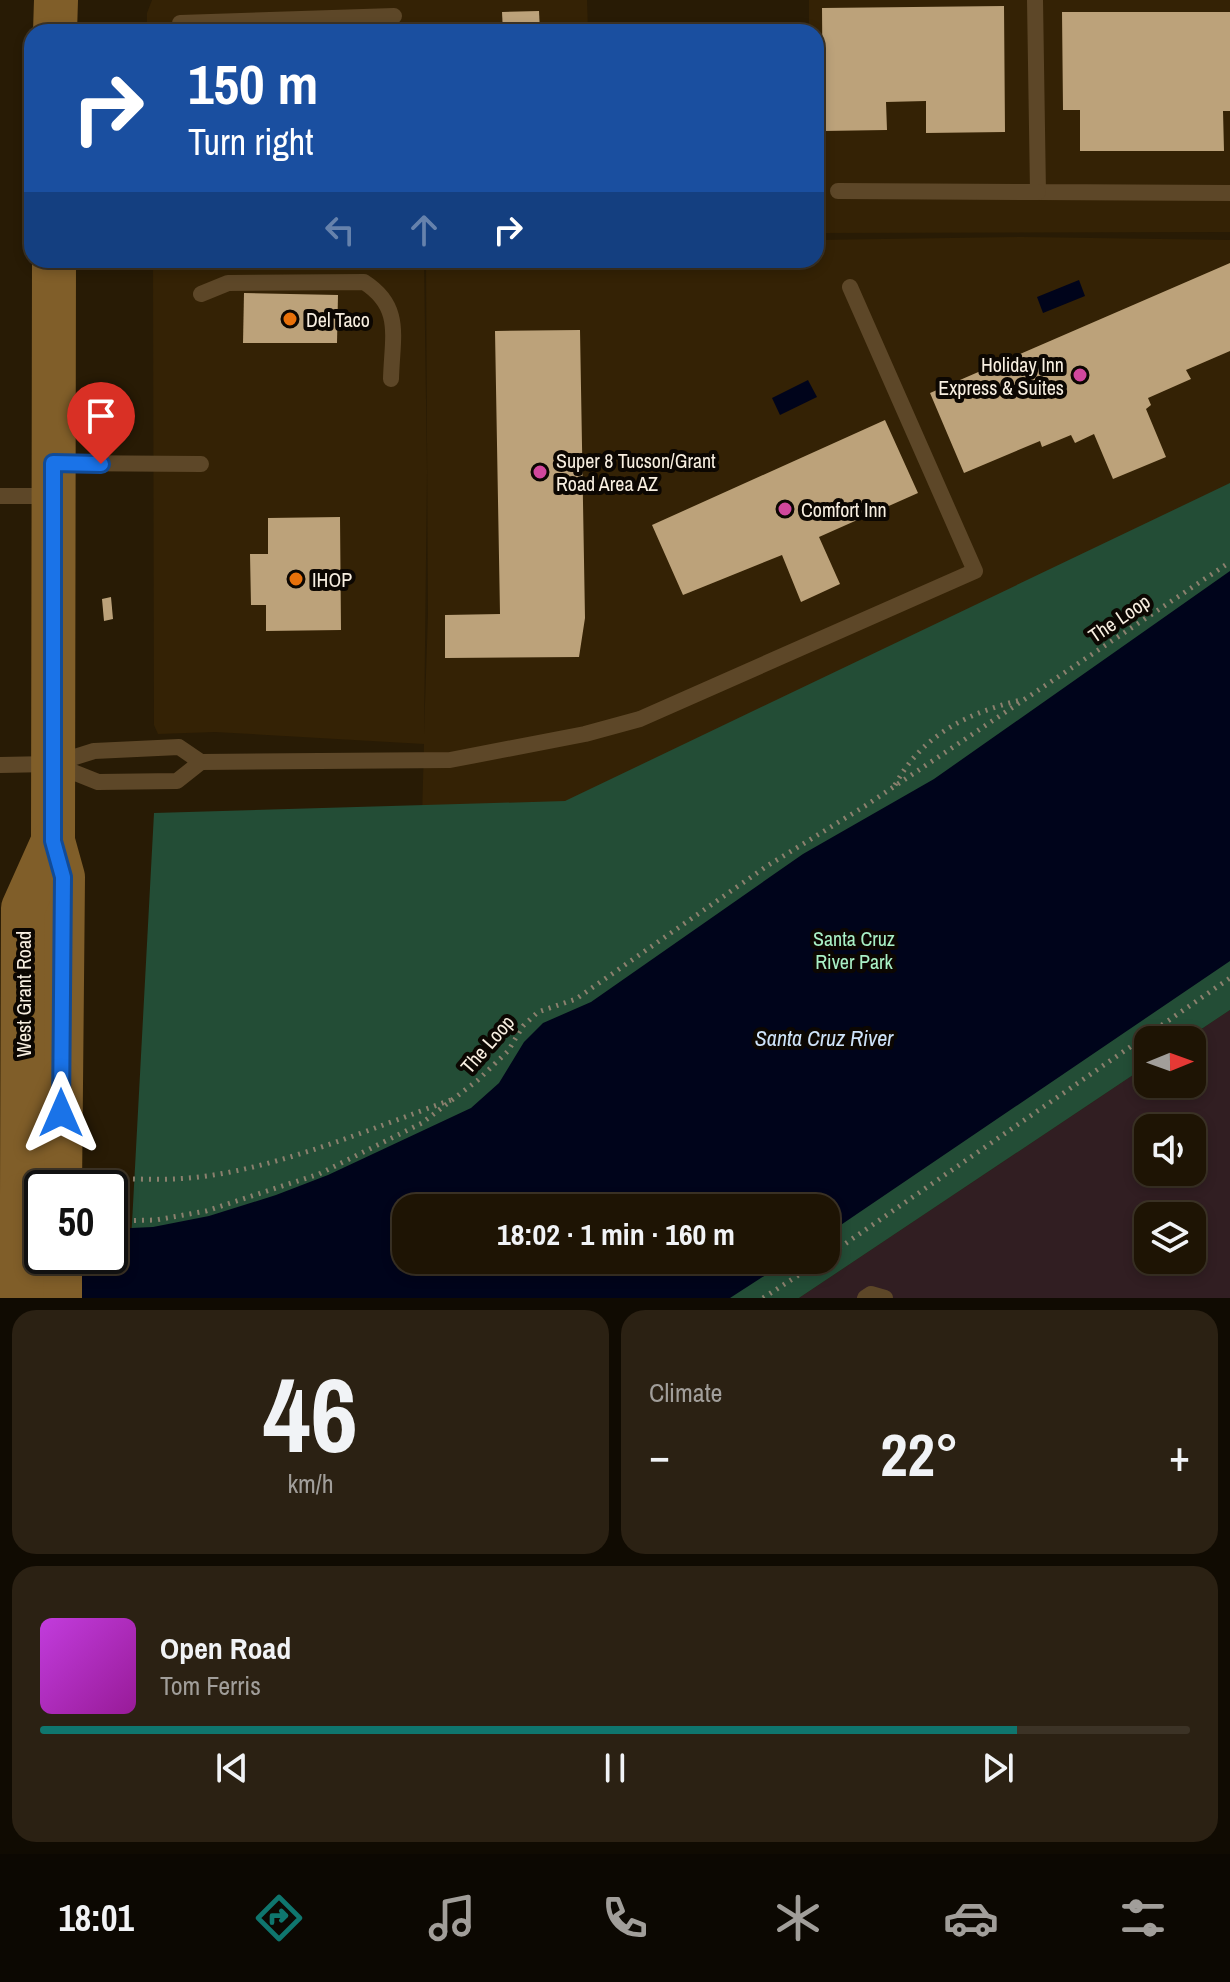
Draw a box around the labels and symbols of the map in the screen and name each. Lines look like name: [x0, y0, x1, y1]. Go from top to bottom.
place label: Del Taco: [306, 306, 370, 333]
marker: Del Taco: [281, 310, 299, 328]
place label: Holiday Inn Express & Suites: [938, 351, 1064, 401]
marker: Holiday Inn Express & Suites: [1071, 366, 1089, 384]
pin: [67, 382, 135, 464]
place label: Super 8 Tucson/Grant Road Area AZ: [556, 447, 716, 497]
marker: Super 8 Tucson/Grant Road Area AZ: [531, 463, 549, 481]
place label: Comfort Inn: [801, 496, 887, 523]
marker: Comfort Inn: [776, 500, 794, 518]
place label: IHOP: [312, 566, 352, 593]
marker: IHOP: [287, 570, 305, 588]
street label: The Loop: [1083, 587, 1155, 649]
park label: Santa Cruz River Park: [813, 925, 895, 975]
street label: West Grant Road: [10, 931, 37, 1057]
street label: The Loop: [454, 1009, 520, 1079]
water label: Santa Cruz River: [755, 1023, 894, 1053]
north arrow: [1134, 1026, 1206, 1098]
position arrow: [19, 1071, 103, 1155]
speed limit sign: 50: [24, 1170, 128, 1274]

